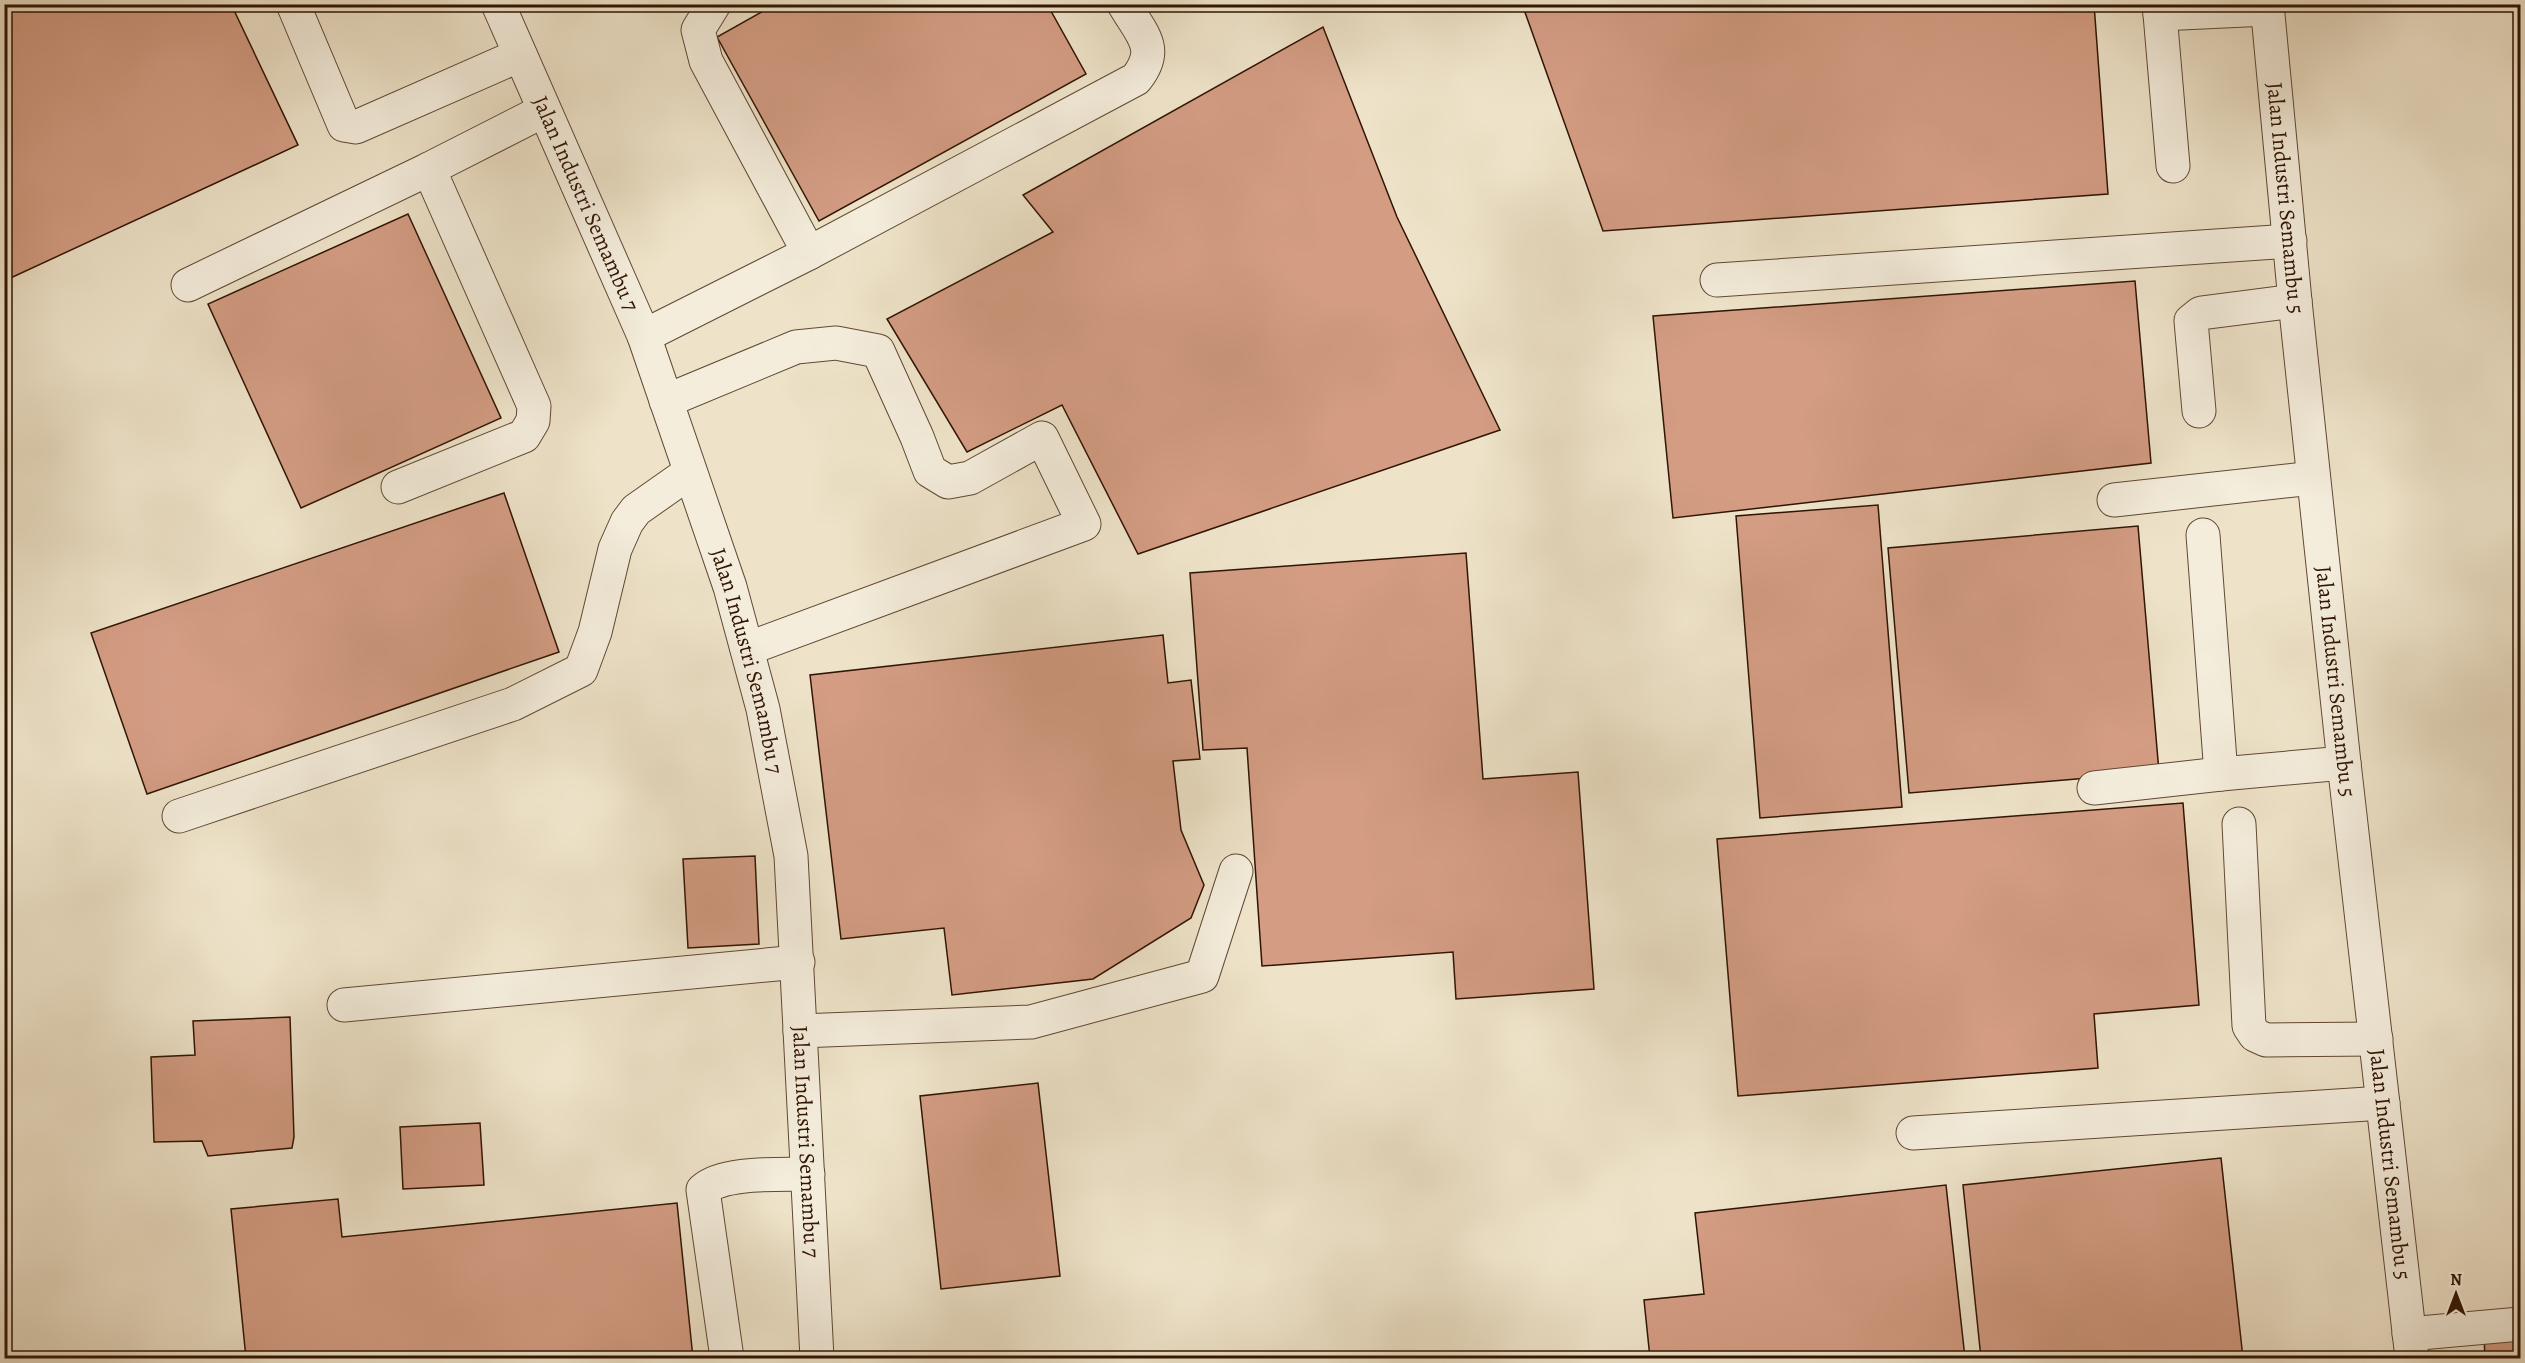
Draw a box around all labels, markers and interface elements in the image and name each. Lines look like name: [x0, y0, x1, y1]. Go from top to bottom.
street label: Jalan Industri Semambu 5: [2259, 81, 2311, 315]
street label: Jalan Industri Semambu 7: [525, 91, 647, 317]
street label: Jalan Industri Semambu 7: [703, 544, 790, 777]
street label: Jalan Industri Semambu 5: [2308, 564, 2363, 799]
street label: Jalan Industri Semambu 7: [785, 1025, 827, 1259]
street label: Jalan Industri Semambu 5: [2362, 1047, 2418, 1282]
north arrow: [2426, 1264, 2486, 1324]
text: N: [2450, 1269, 2462, 1291]

